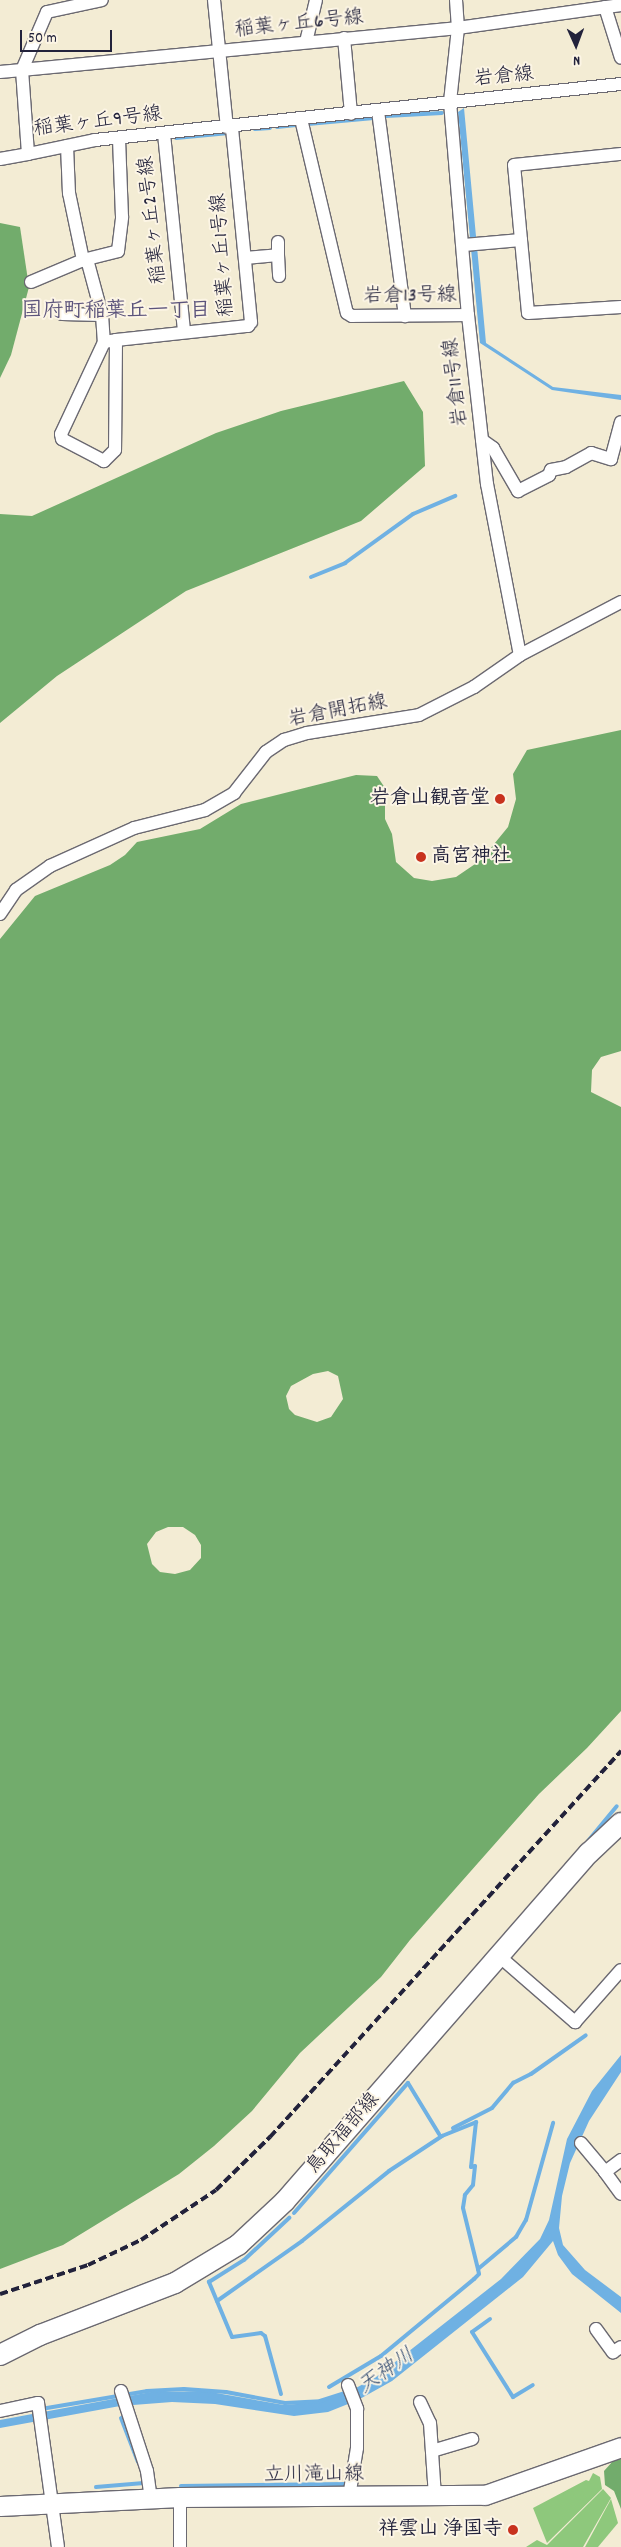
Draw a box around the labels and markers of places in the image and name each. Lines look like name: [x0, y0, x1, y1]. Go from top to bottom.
place label: 岩倉山観音堂: [370, 787, 490, 811]
marker: 岩倉山観音堂: [494, 793, 506, 805]
place label: 高宮神社: [431, 845, 511, 869]
marker: 高宮神社: [415, 851, 427, 863]
place label: 祥雲山 浄国寺: [378, 2518, 503, 2542]
marker: 祥雲山 浄国寺: [507, 2524, 519, 2536]

